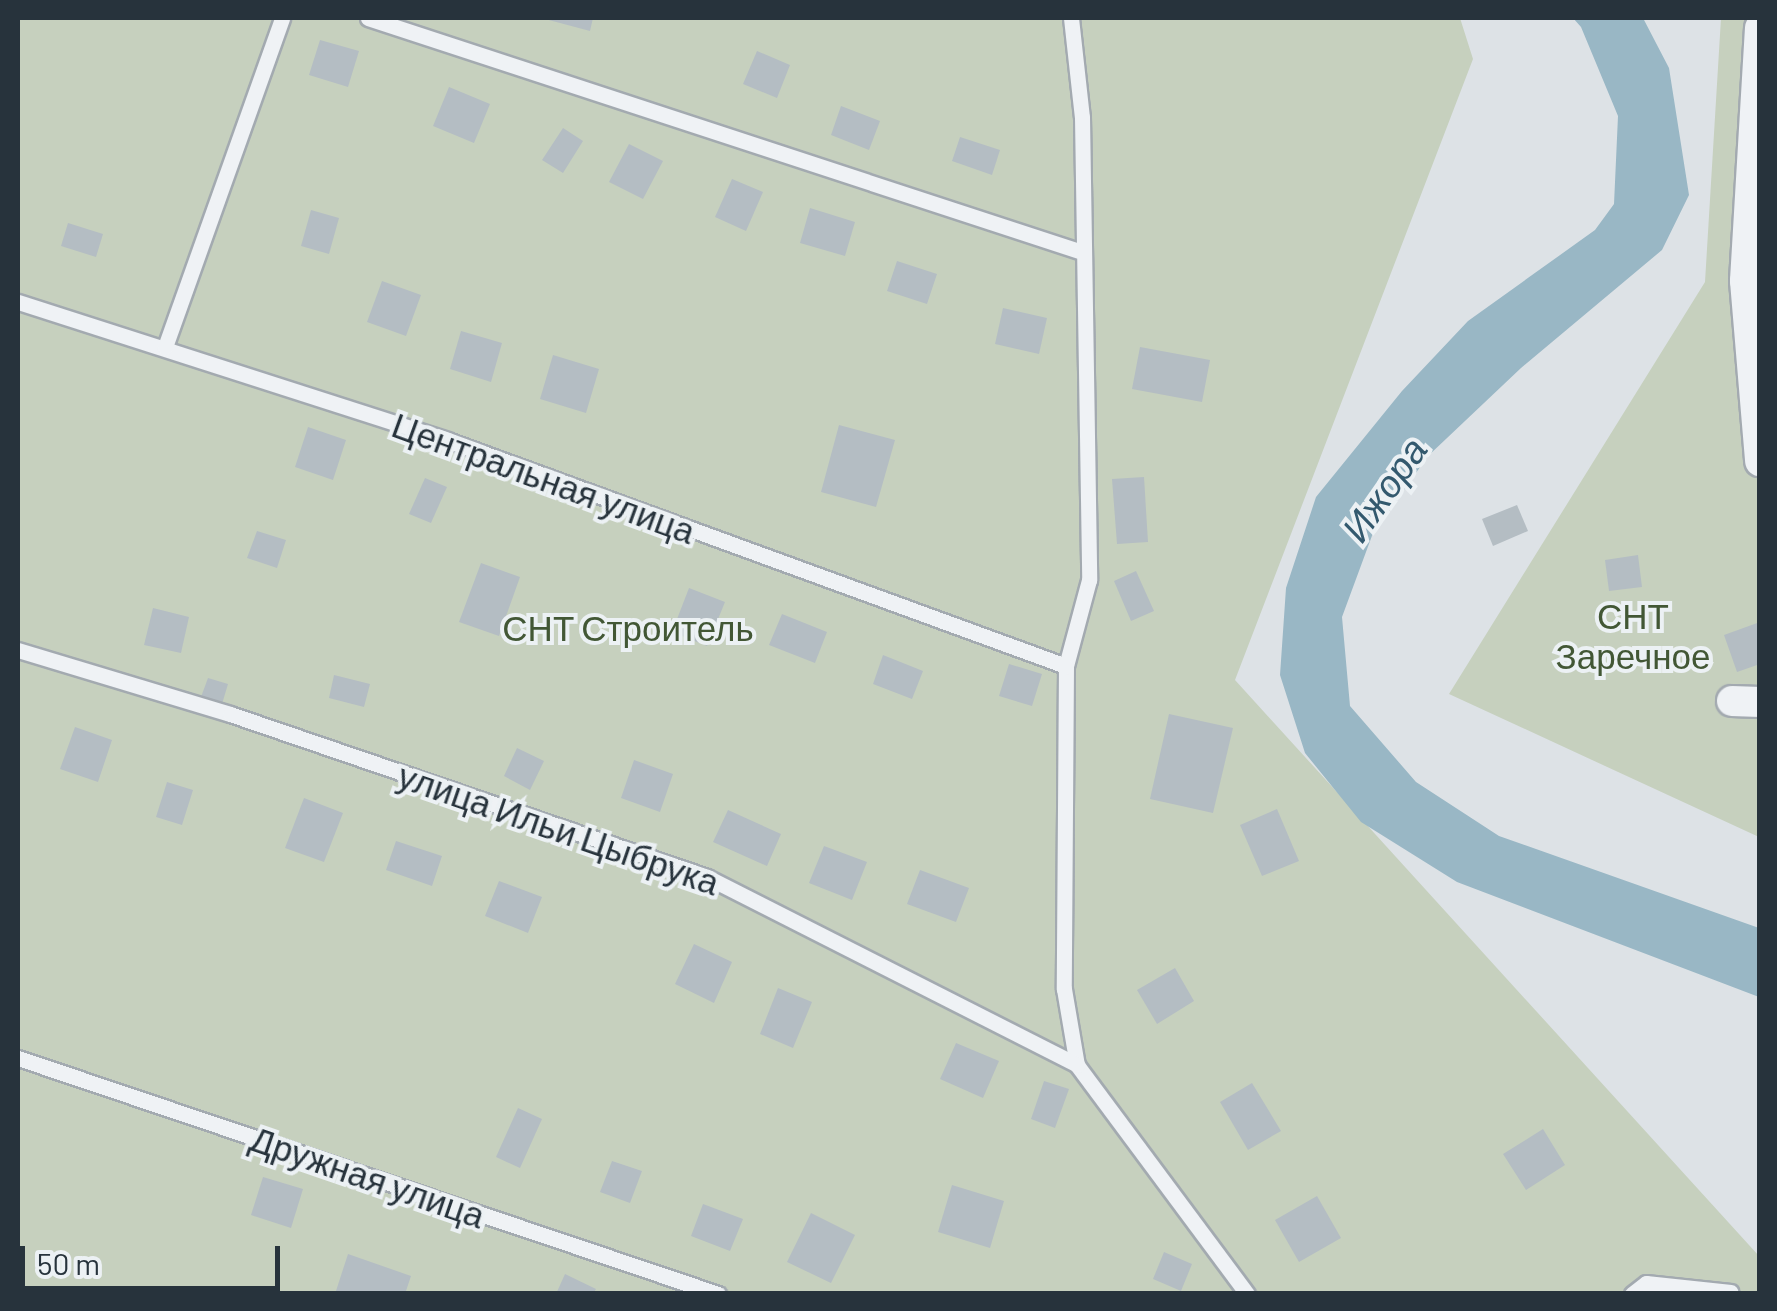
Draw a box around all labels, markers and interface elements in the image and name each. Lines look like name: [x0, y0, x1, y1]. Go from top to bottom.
street label: Центральная улица: [387, 403, 701, 551]
water label: Ижора: [1332, 428, 1436, 550]
park label: СНТ Заречное: [1556, 594, 1710, 676]
park label: СНТ Строитель: [502, 606, 754, 648]
street label: улица Ильи Цыбрука: [393, 753, 725, 903]
street label: Дружная улица: [245, 1116, 491, 1236]
scale bar: [25, 1226, 285, 1288]
text: 50 m: [37, 1245, 100, 1281]

